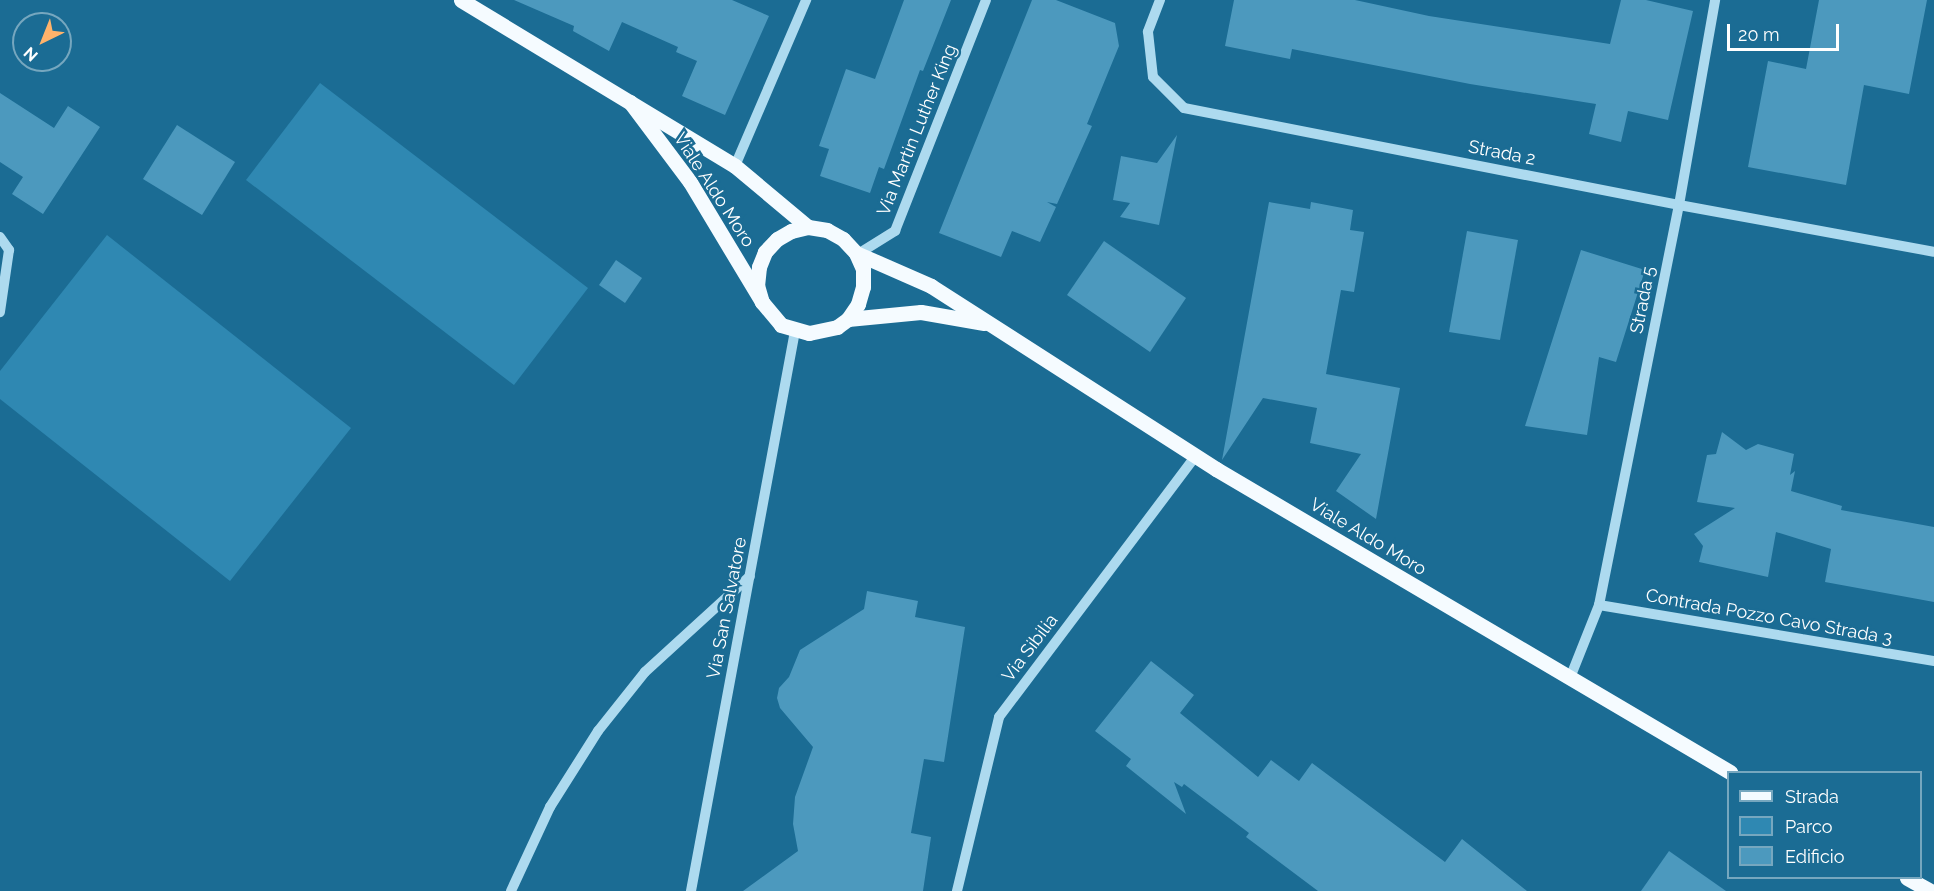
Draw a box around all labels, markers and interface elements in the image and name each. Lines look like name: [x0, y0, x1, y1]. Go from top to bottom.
north arrow: [12, 12, 72, 72]
scale bar: [1730, 12, 1842, 50]
text: 20 m: [1738, 24, 1780, 45]
street label: Via Martin Luther King: [873, 41, 961, 219]
text: N: [20, 43, 42, 65]
street label: Viale Aldo Moro: [669, 128, 759, 252]
street label: Strada 2: [1467, 136, 1537, 170]
street label: Strada 5: [1626, 264, 1660, 336]
street label: Viale Aldo Moro: [1306, 494, 1430, 580]
street label: Via San Salvatore: [703, 535, 751, 681]
street label: Contrada Pozzo Cavo Strada 3: [1644, 585, 1894, 649]
street label: Via Sibilia: [998, 610, 1062, 686]
legend: [1727, 771, 1922, 879]
text: Strada: [1785, 786, 1839, 807]
text: Parco: [1785, 816, 1832, 837]
text: Edificio: [1785, 846, 1844, 867]

